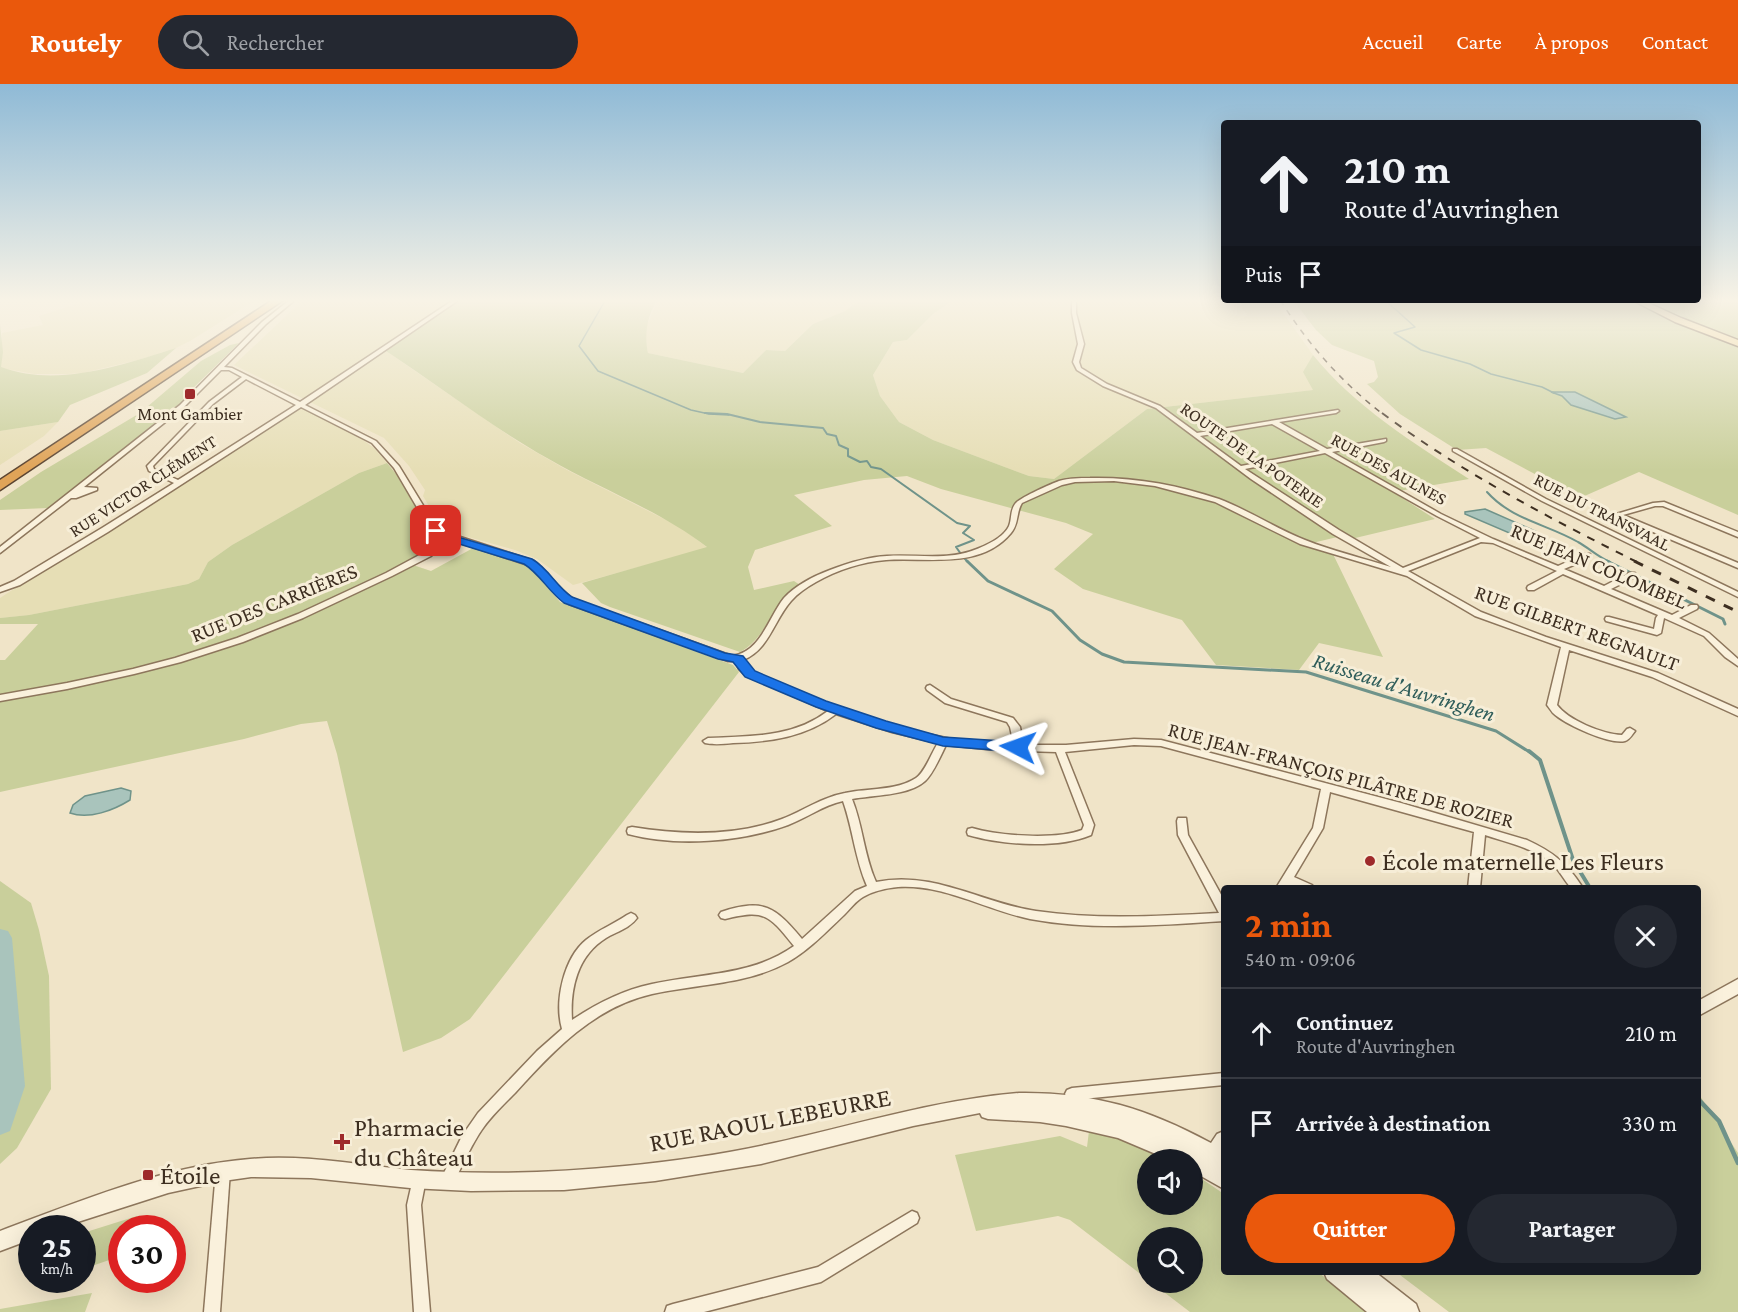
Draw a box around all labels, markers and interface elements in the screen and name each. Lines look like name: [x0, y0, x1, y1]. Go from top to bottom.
search box: [158, 15, 578, 69]
icon: search: [179, 26, 212, 59]
text: Routely: [30, 27, 122, 58]
text: Rechercher: [227, 30, 324, 55]
text: Accueil: [1363, 30, 1423, 54]
text: Carte: [1456, 30, 1502, 54]
text: À propos: [1535, 30, 1609, 54]
text: Contact: [1642, 30, 1708, 54]
icon: ahead: [1245, 144, 1323, 222]
text: 210 m: [1344, 145, 1450, 192]
text: Route d'Auvringhen: [1344, 194, 1559, 224]
icon: arrive: [1294, 258, 1327, 291]
text: Puis: [1245, 262, 1282, 287]
marker: Mont Gambier: [183, 387, 197, 401]
street label: ROUTE DE LA POTERIE: [1177, 398, 1327, 512]
place label: Mont Gambier: [137, 404, 243, 424]
street label: RUE DES AULNES: [1328, 429, 1450, 509]
street label: RUE VICTOR CLÉMENT: [66, 431, 221, 541]
street label: RUE DU TRANSVAAL: [1531, 469, 1673, 555]
pin: [410, 505, 461, 556]
icon: arrive: [419, 514, 452, 547]
street label: RUE JEAN COLOMBEL: [1507, 518, 1691, 614]
street label: RUE DES CARRIÈRES: [187, 559, 361, 647]
street label: RUE GILBERT REGNAULT: [1472, 580, 1683, 676]
water label: Ruisseau d'Auvringhen: [1310, 647, 1498, 727]
position arrow: [986, 715, 1050, 779]
street label: RUE JEAN-FRANÇOIS PILÂTRE DE ROZIER: [1165, 717, 1517, 833]
place label: École maternelle Les Fleurs: [1382, 847, 1664, 876]
marker: École maternelle Les Fleurs: [1363, 854, 1377, 868]
text: 2 min: [1245, 905, 1332, 945]
button: close: [1614, 905, 1677, 968]
text: 540 m · 09:06: [1245, 948, 1356, 970]
text: Continuez: [1296, 1010, 1393, 1035]
icon: ahead: [1245, 1017, 1278, 1050]
text: 210 m: [1625, 1021, 1677, 1046]
text: Route d'Auvringhen: [1296, 1035, 1455, 1057]
street label: RUE RAOUL LEBEURRE: [647, 1082, 893, 1158]
icon: arrive: [1245, 1107, 1278, 1140]
text: Arrivée à destination: [1296, 1111, 1490, 1136]
text: 330 m: [1622, 1111, 1677, 1136]
place label: Pharmacie du Château: [354, 1113, 474, 1172]
marker: Pharmacie du Château: [335, 1135, 349, 1149]
map controls: [1137, 1149, 1203, 1293]
button: sound: [1137, 1149, 1203, 1215]
place label: Étoile: [160, 1161, 220, 1190]
marker: Étoile: [141, 1168, 155, 1182]
button: Quitter: [1245, 1194, 1455, 1263]
button: Partager: [1467, 1194, 1677, 1263]
speed limit sign: 30: [108, 1215, 186, 1293]
button: search: [1137, 1227, 1203, 1293]
text: 25: [42, 1230, 72, 1263]
text: km/h: [41, 1261, 73, 1277]

